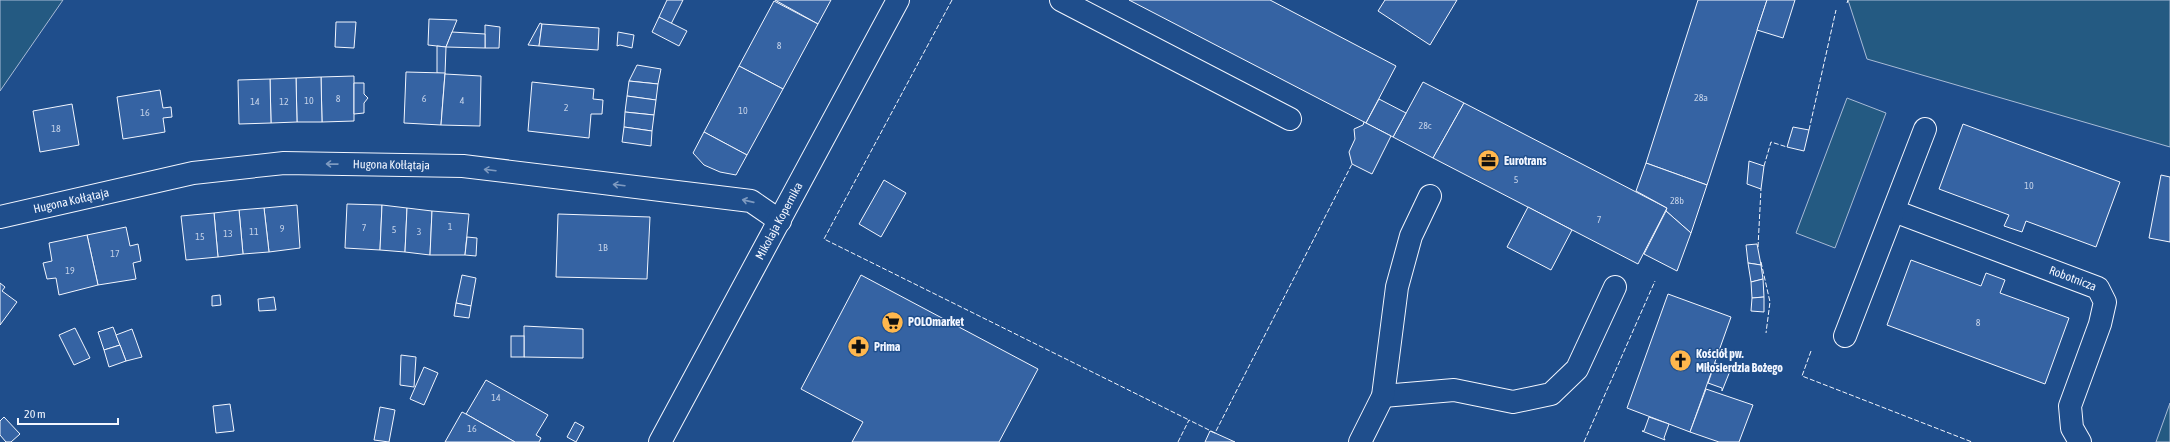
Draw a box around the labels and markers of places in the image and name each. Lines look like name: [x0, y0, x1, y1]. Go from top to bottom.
office icon: Eurotrans: [1476, 148, 1502, 174]
place label: Eurotrans: [1504, 154, 1547, 168]
supermarket icon: POLOmarket: [880, 309, 906, 335]
place label: POLOmarket: [908, 315, 965, 329]
pharmacy icon: Prima: [845, 334, 871, 360]
place label: Prima: [874, 340, 901, 354]
place label: Kościół pw. Miłosierdzia Bożego: [1696, 347, 1783, 375]
church icon: Kościół pw. Miłosierdzia Bożego: [1667, 348, 1693, 374]

